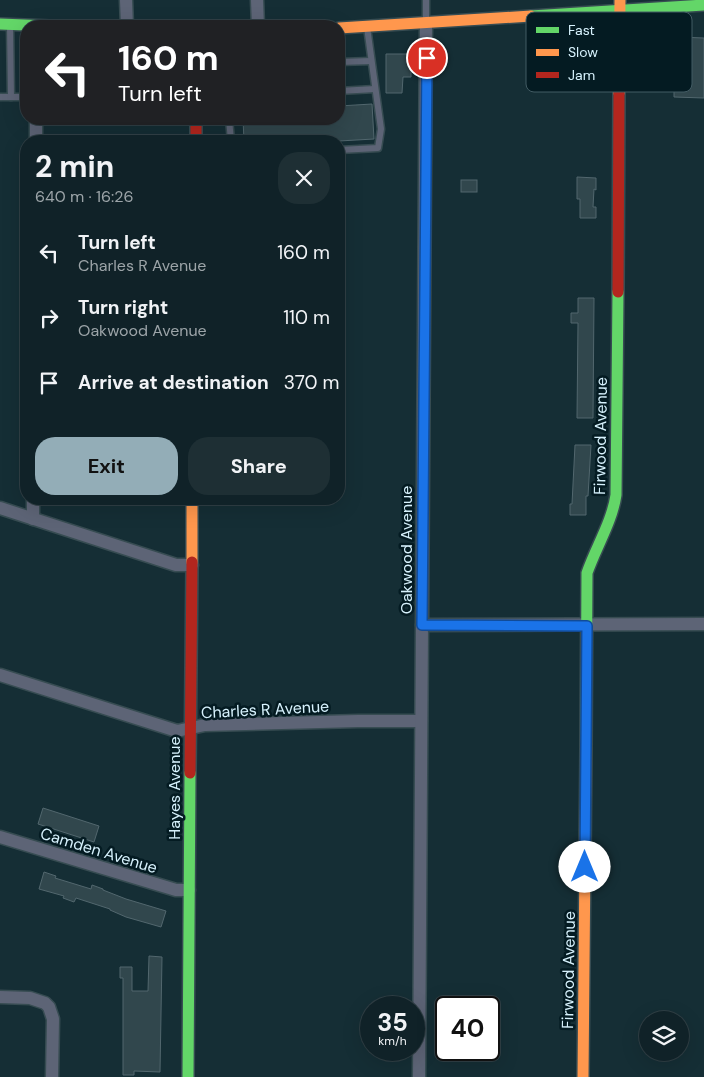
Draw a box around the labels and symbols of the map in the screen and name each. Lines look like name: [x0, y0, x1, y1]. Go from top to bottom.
legend: [526, 12, 692, 92]
text: Fast: [568, 21, 595, 39]
pin: [406, 37, 448, 79]
text: Slow: [568, 43, 598, 61]
text: Jam: [568, 66, 595, 84]
street label: Firwood Avenue: [589, 377, 612, 495]
street label: Oakwood Avenue: [396, 486, 417, 614]
street label: Charles R Avenue: [200, 696, 330, 723]
street label: Hayes Avenue: [164, 736, 185, 840]
street label: Camden Avenue: [38, 823, 160, 878]
position arrow: [558, 840, 610, 892]
street label: Firwood Avenue: [557, 911, 580, 1029]
speed limit sign: 40: [435, 996, 500, 1061]

